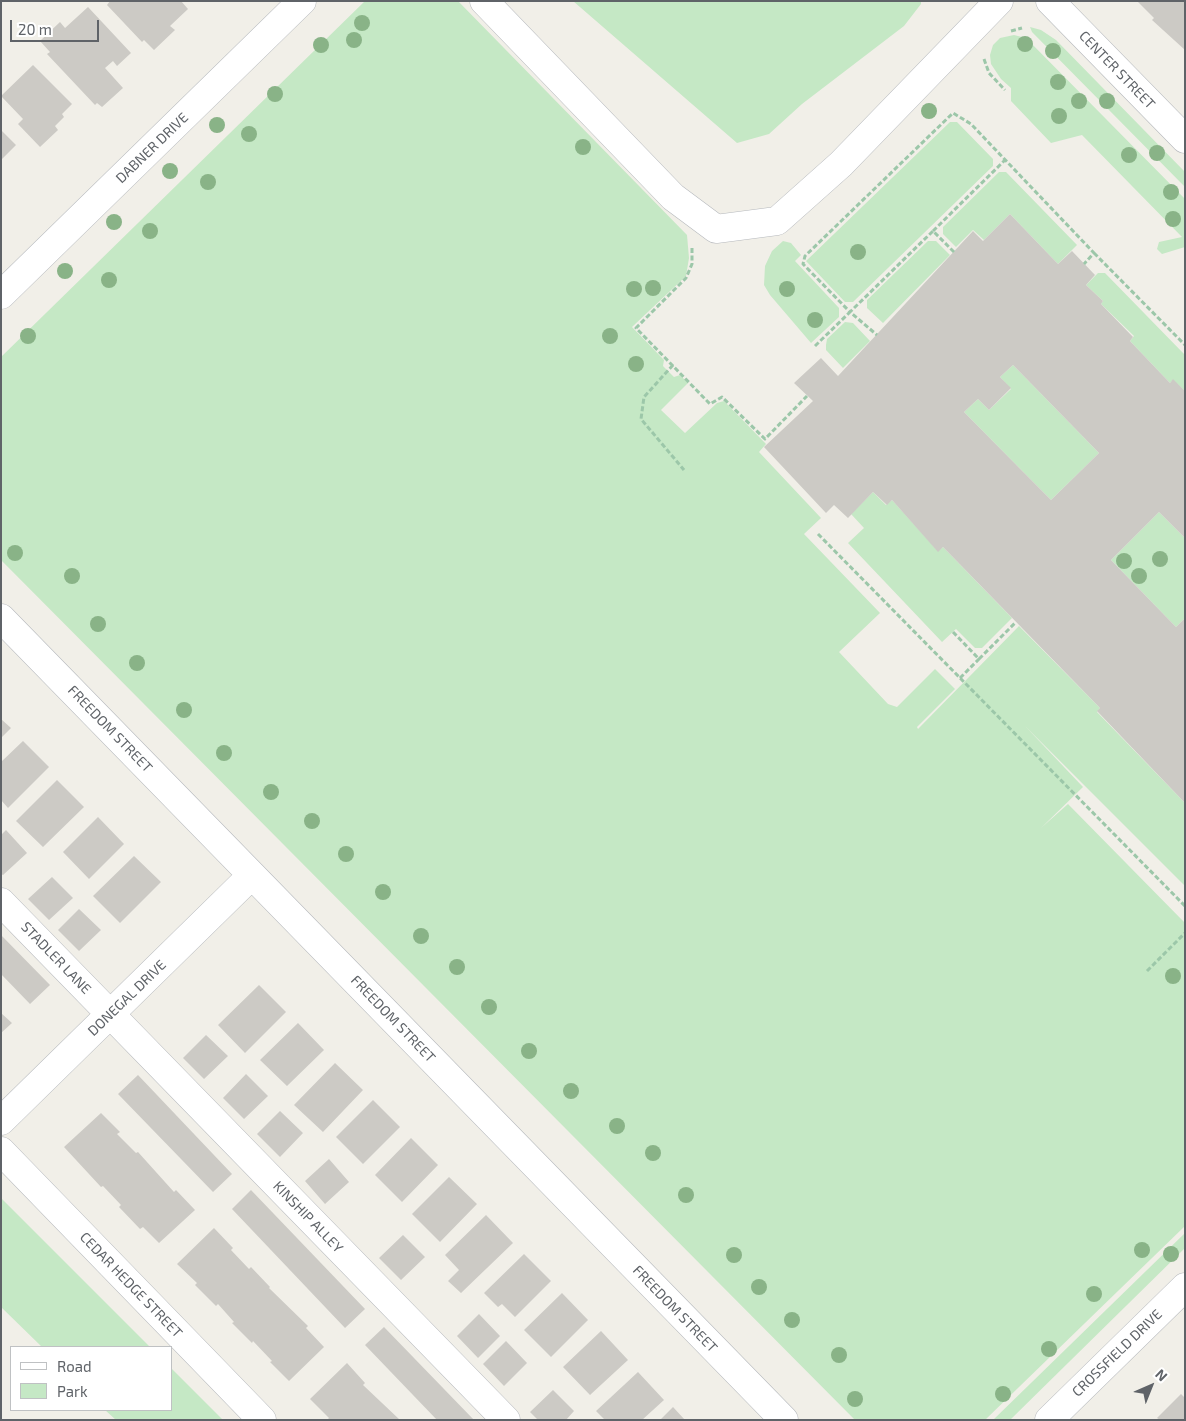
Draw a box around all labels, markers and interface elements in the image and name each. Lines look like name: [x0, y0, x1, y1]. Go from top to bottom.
scale bar: [12, 10, 101, 42]
text: 20 m: [18, 20, 52, 38]
street label: CENTER STREET: [1076, 28, 1158, 112]
street label: DABNER DRIVE: [112, 109, 192, 187]
street label: FREEDOM STREET: [64, 682, 156, 776]
street label: STADLER LANE: [17, 919, 95, 997]
street label: DONEGAL DRIVE: [84, 957, 170, 1039]
street label: FREEDOM STREET: [347, 972, 439, 1066]
street label: KINSHIP ALLEY: [270, 1178, 346, 1256]
street label: CEDAR HEDGE STREET: [76, 1229, 186, 1341]
street label: FREEDOM STREET: [629, 1262, 721, 1356]
street label: CROSSFIELD DRIVE: [1069, 1306, 1165, 1400]
legend: [10, 1346, 172, 1411]
text: Road: [57, 1357, 92, 1375]
north arrow: [1126, 1361, 1176, 1411]
text: N: [1152, 1365, 1171, 1384]
text: Park: [57, 1382, 88, 1400]

